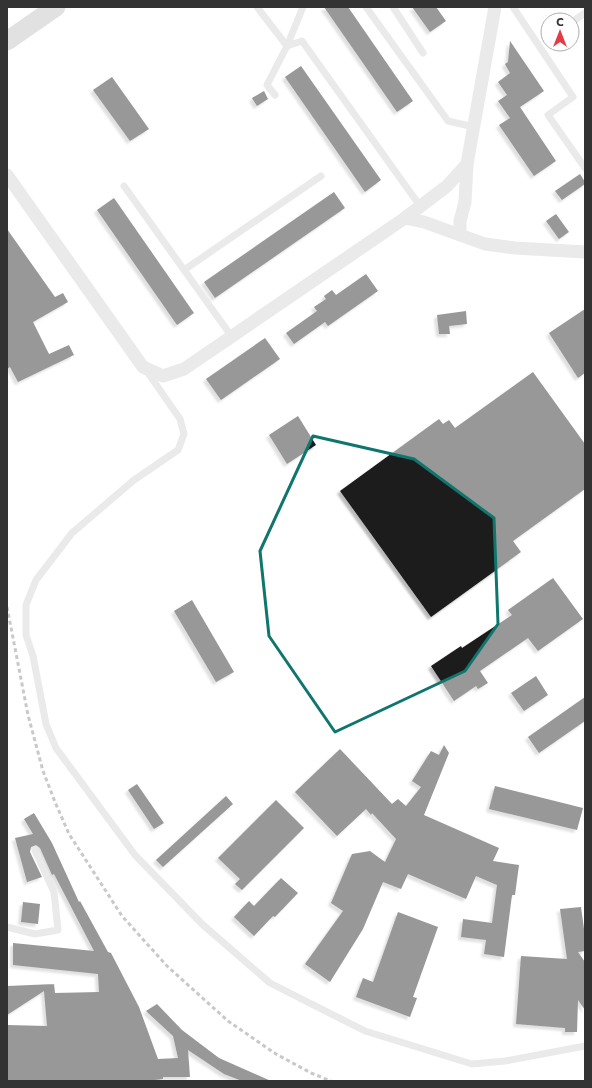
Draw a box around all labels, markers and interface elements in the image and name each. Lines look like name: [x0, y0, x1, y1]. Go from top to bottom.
north arrow: [540, 12, 580, 52]
text: С: [556, 15, 564, 28]

